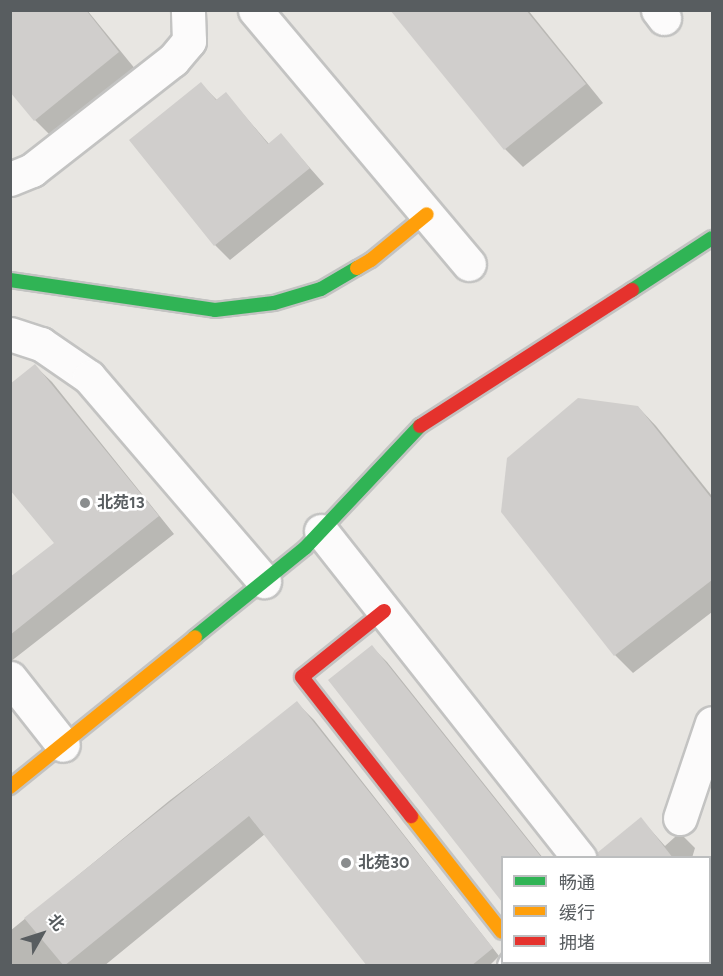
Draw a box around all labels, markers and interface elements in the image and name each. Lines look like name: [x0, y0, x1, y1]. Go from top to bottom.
place label: 北苑13: [97, 493, 145, 513]
marker: 北苑13: [78, 496, 92, 510]
place label: 北苑30: [358, 853, 409, 873]
marker: 北苑30: [339, 856, 353, 870]
legend: [501, 856, 711, 964]
text: 畅通: [559, 872, 595, 894]
text: 缓行: [559, 902, 595, 924]
north arrow: [12, 904, 72, 964]
text: 北: [44, 910, 69, 935]
text: 拥堵: [559, 932, 595, 954]

